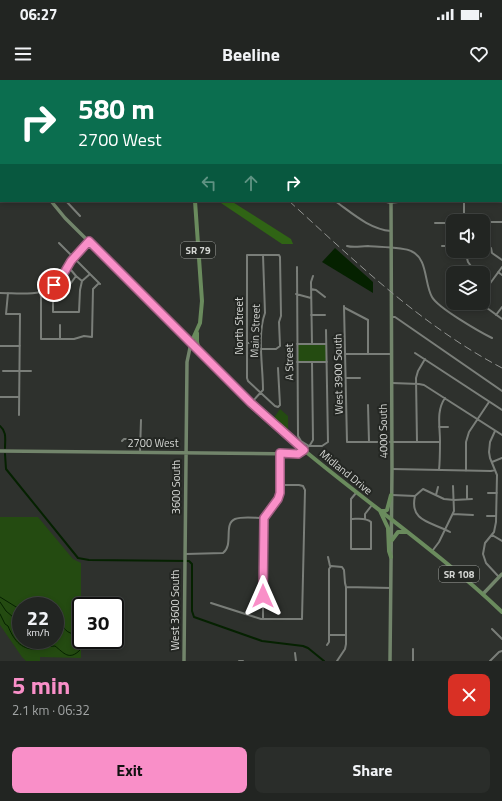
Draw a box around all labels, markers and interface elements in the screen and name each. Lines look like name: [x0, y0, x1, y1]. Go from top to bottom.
text: 06:27: [20, 3, 57, 26]
text: Beeline: [222, 41, 280, 68]
icon: menu: [12, 43, 34, 65]
icon: heart: [468, 43, 490, 65]
text: 580 m: [78, 87, 155, 130]
icon: right: [12, 96, 64, 148]
text: 2700 West: [78, 126, 162, 153]
icon: left: [198, 172, 220, 194]
icon: ahead: [240, 172, 262, 194]
icon: right: [282, 172, 304, 194]
map controls: [446, 214, 490, 310]
button: sound: [446, 214, 490, 258]
road number: SR 79: [181, 242, 215, 258]
button: layers: [446, 266, 490, 310]
pin: [37, 268, 71, 302]
icon: arrive: [43, 274, 65, 296]
street label: North Street: [231, 297, 247, 355]
street label: Main Street: [246, 304, 264, 358]
street label: West 3900 South: [329, 333, 347, 415]
street label: A Street: [281, 343, 297, 381]
street label: 4000 South: [375, 404, 391, 458]
street label: 2700 West: [127, 435, 179, 451]
street label: Midland Drive: [316, 446, 376, 499]
street label: 3600 South: [168, 460, 184, 514]
road number: SR 108: [439, 566, 479, 582]
street label: West 3600 South: [167, 569, 183, 650]
position arrow: [242, 575, 284, 617]
speed limit sign: 30: [72, 597, 124, 649]
text: 22: [27, 602, 49, 633]
text: km/h: [27, 625, 49, 640]
text: 5 min: [12, 667, 70, 703]
button: close: [448, 674, 490, 716]
text: 2.1 km · 06:32: [12, 700, 90, 720]
button: Exit: [12, 747, 247, 793]
button: Share: [255, 747, 490, 793]

